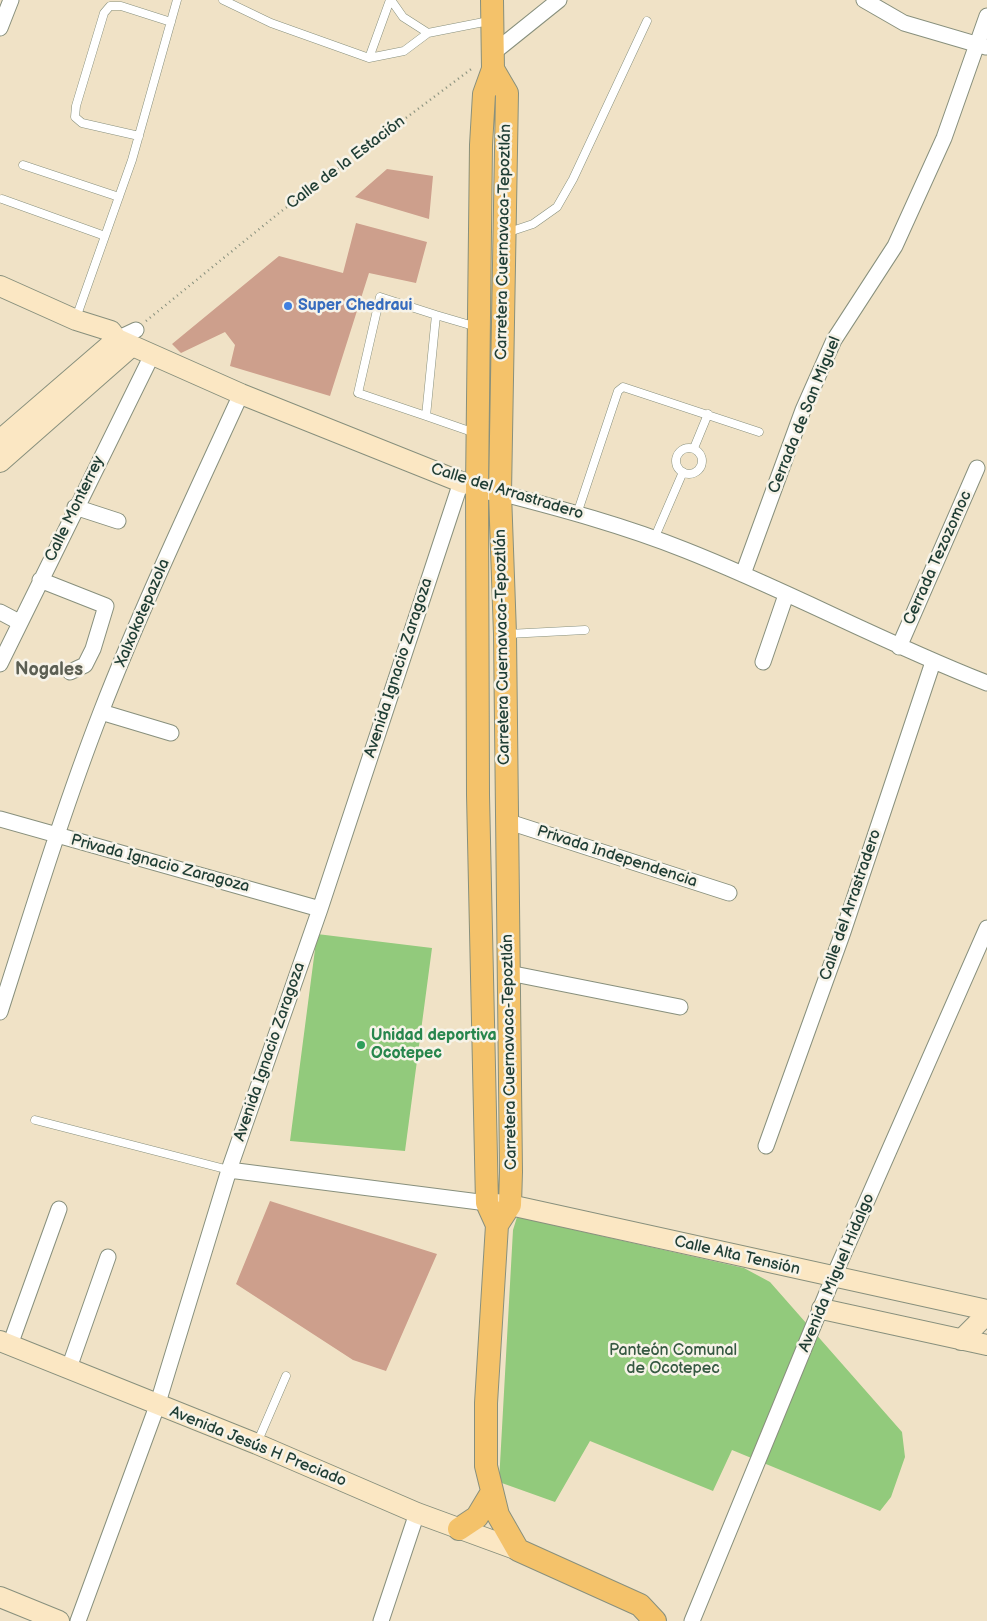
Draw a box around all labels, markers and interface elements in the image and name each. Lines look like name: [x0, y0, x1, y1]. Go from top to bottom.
street label: Calle de la Estación: [283, 112, 409, 214]
street label: Carretera Cuernavaca-Tepoztlán: [492, 124, 516, 360]
place label: Super Chedraui: [298, 296, 412, 316]
marker: Super Chedraui: [282, 300, 294, 312]
street label: Cerrada de San Miguel: [765, 334, 845, 496]
street label: Calle Monterrey: [41, 453, 109, 565]
street label: Calle del Arrastradero: [428, 460, 586, 524]
street label: Cerrada Tezozomoc: [900, 488, 976, 628]
street label: Carretera Cuernavaca-Tepoztlán: [491, 529, 515, 765]
street label: Xalxokotepazola: [112, 556, 174, 670]
street label: Avenida Ignacio Zaragoza: [361, 576, 437, 760]
district label: Nogales: [15, 659, 83, 681]
street label: Privada Independencia: [534, 822, 700, 892]
street label: Calle del Arrastradero: [816, 827, 886, 983]
street label: Privada Ignacio Zaragoza: [69, 831, 251, 897]
street label: Carretera Cuernavaca-Tepoztlán: [498, 934, 522, 1170]
street label: Avenida Ignacio Zaragoza: [230, 960, 310, 1144]
place label: Unidad deportiva Ocotepec: [371, 1026, 497, 1064]
marker: Unidad deportiva Ocotepec: [355, 1039, 367, 1051]
street label: Avenida Miguel Hidalgo: [795, 1191, 879, 1355]
street label: Calle Alta Tensión: [672, 1232, 802, 1280]
park label: Panteón Comunal de Ocotepec: [609, 1341, 737, 1379]
street label: Avenida Jesús H Preciado: [167, 1403, 349, 1491]

